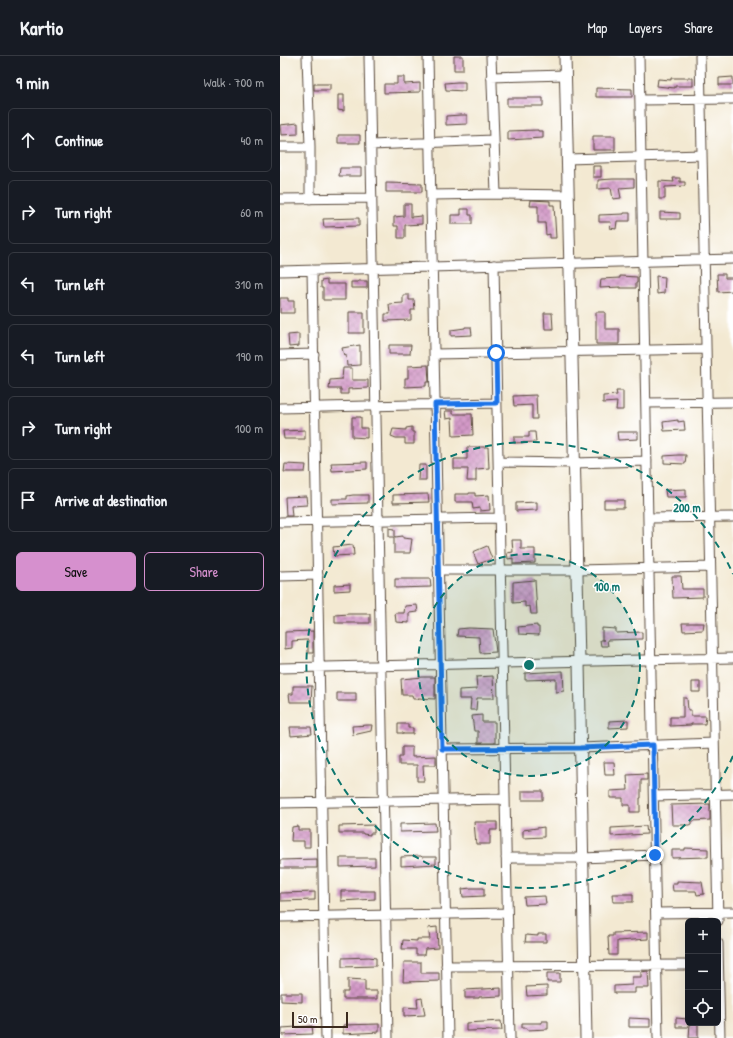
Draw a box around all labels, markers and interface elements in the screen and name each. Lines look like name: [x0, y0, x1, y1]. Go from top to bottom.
text: Kartio: [20, 15, 63, 41]
text: Map: [587, 18, 607, 37]
text: Layers: [629, 18, 662, 37]
text: Share: [684, 18, 713, 37]
text: 9 min: [16, 71, 49, 94]
text: Walk · 700 m: [204, 73, 264, 91]
icon: ahead: [17, 129, 39, 151]
text: Continue: [55, 130, 103, 151]
text: 40 m: [240, 131, 263, 149]
icon: right: [17, 201, 39, 223]
text: Turn right: [55, 202, 111, 223]
text: 60 m: [240, 203, 263, 221]
icon: left: [17, 273, 39, 295]
text: Turn left: [55, 274, 105, 295]
text: 310 m: [235, 275, 263, 293]
route start: [487, 344, 505, 362]
icon: left: [17, 345, 39, 367]
text: Turn left: [55, 346, 105, 367]
text: 190 m: [236, 347, 263, 365]
icon: right: [17, 417, 39, 439]
text: Turn right: [55, 418, 111, 439]
text: 100 m: [235, 419, 263, 437]
icon: arrive: [17, 489, 39, 511]
text: Arrive at destination: [55, 490, 167, 511]
text: 200 m: [673, 499, 701, 516]
button: Save: [16, 552, 136, 591]
button: Share: [144, 552, 264, 591]
text: 100 m: [594, 578, 620, 595]
centre of rings: [522, 658, 536, 672]
route end: [646, 846, 664, 864]
map controls: [685, 918, 721, 1026]
button: +: [685, 918, 721, 954]
button: −: [685, 954, 721, 990]
button: locate: [685, 990, 721, 1026]
scale bar: [292, 1010, 348, 1029]
text: 50 m: [298, 1012, 318, 1026]

